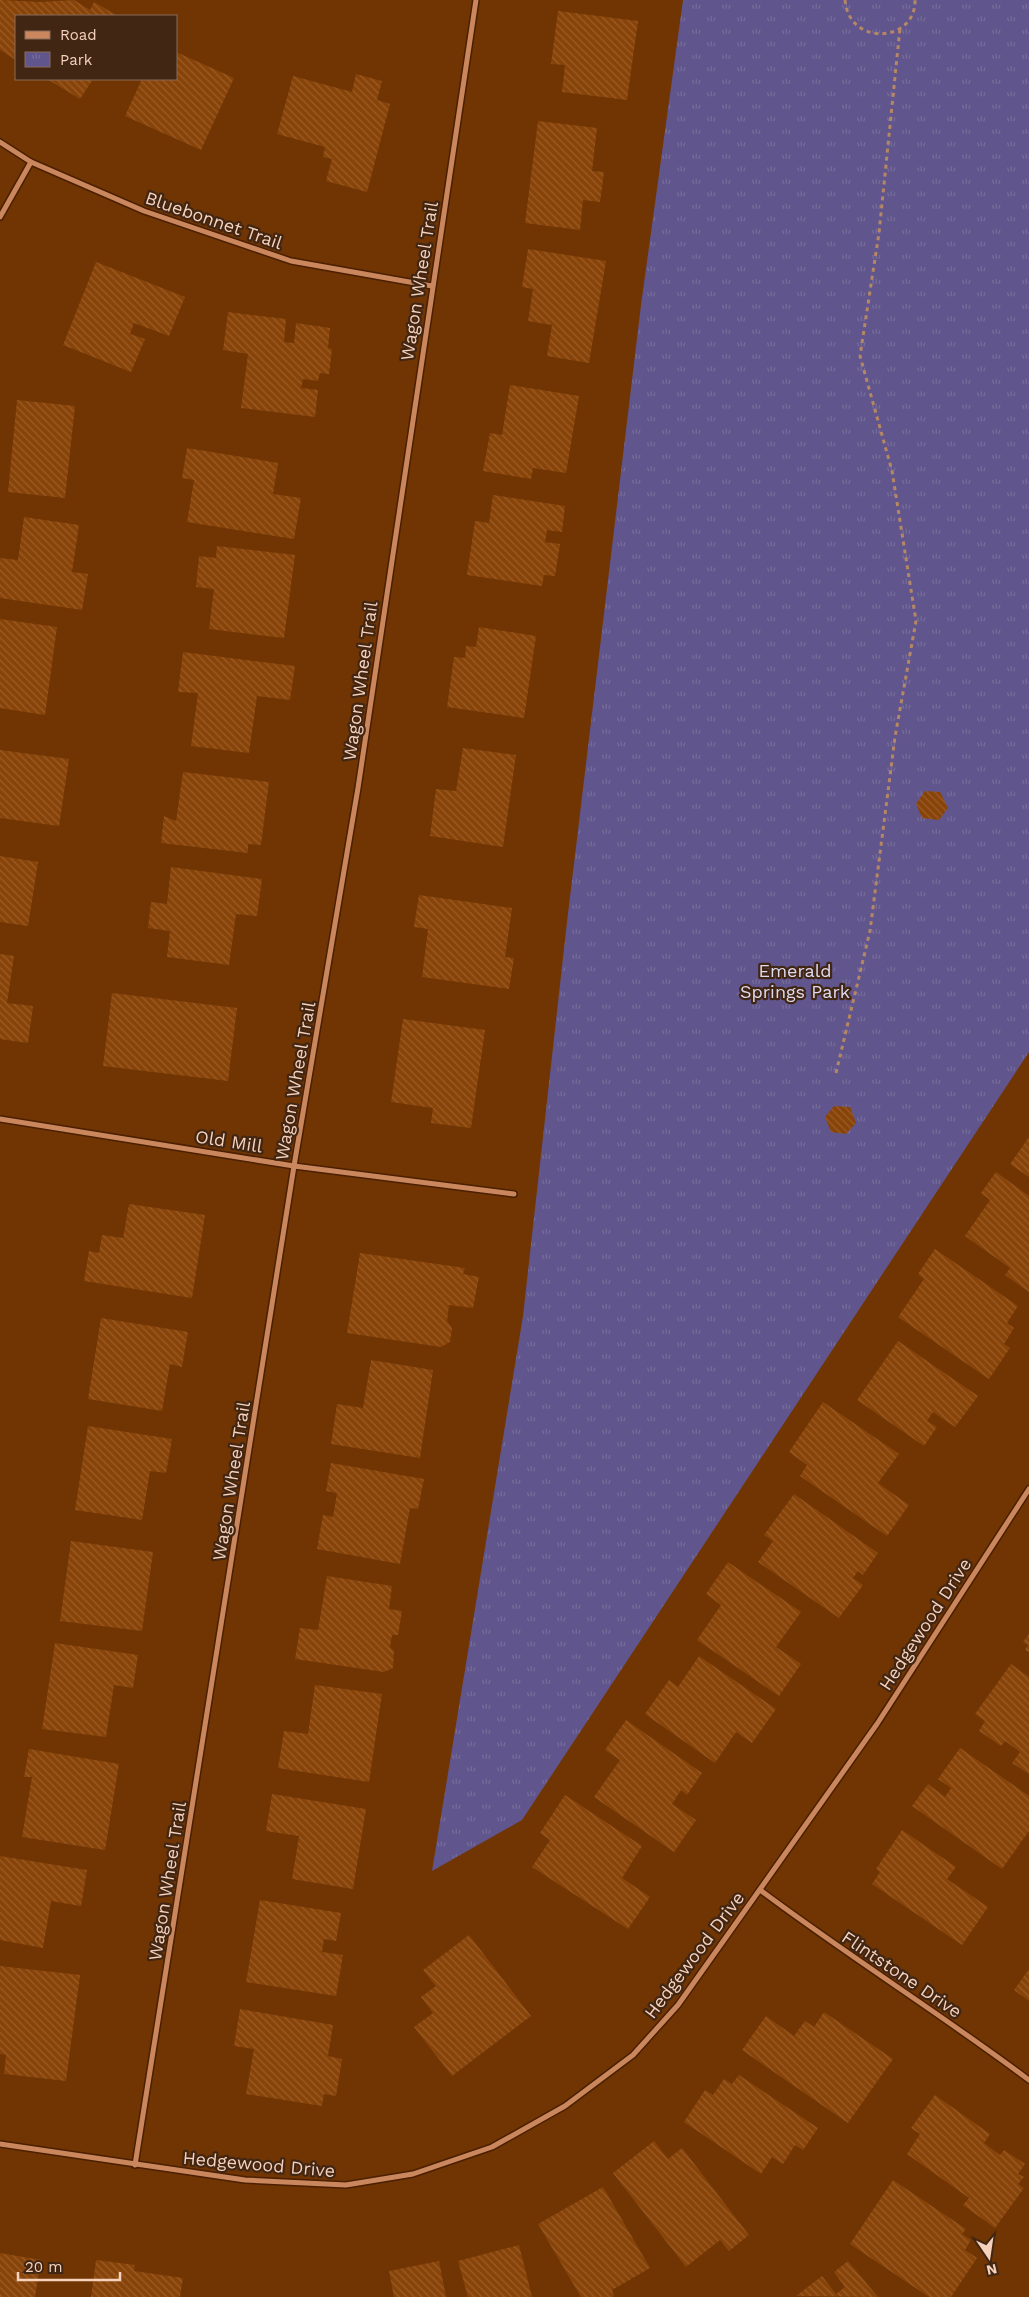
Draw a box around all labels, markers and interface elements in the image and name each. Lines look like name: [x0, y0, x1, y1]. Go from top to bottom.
legend: [15, 15, 178, 80]
text: Road: [60, 26, 97, 44]
text: Park: [60, 51, 93, 69]
street label: Bluebonnet Trail: [143, 187, 286, 253]
street label: Wagon Wheel Trail: [396, 199, 442, 362]
street label: Wagon Wheel Trail: [338, 599, 382, 762]
park label: Emerald Springs Park: [740, 960, 850, 1002]
street label: Wagon Wheel Trail: [271, 999, 319, 1162]
street label: Old Mill: [194, 1125, 264, 1157]
street label: Wagon Wheel Trail: [208, 1399, 254, 1562]
street label: Hedgewood Drive: [875, 1554, 975, 1694]
street label: Wagon Wheel Trail: [144, 1799, 190, 1962]
street label: Hedgewood Drive: [640, 1888, 748, 2022]
street label: Flintstone Drive: [838, 1926, 966, 2022]
street label: Hedgewood Drive: [182, 2147, 336, 2181]
north arrow: [964, 2232, 1014, 2282]
scale bar: [18, 2250, 120, 2282]
text: 20 m: [25, 2258, 63, 2276]
text: N: [985, 2261, 999, 2279]

